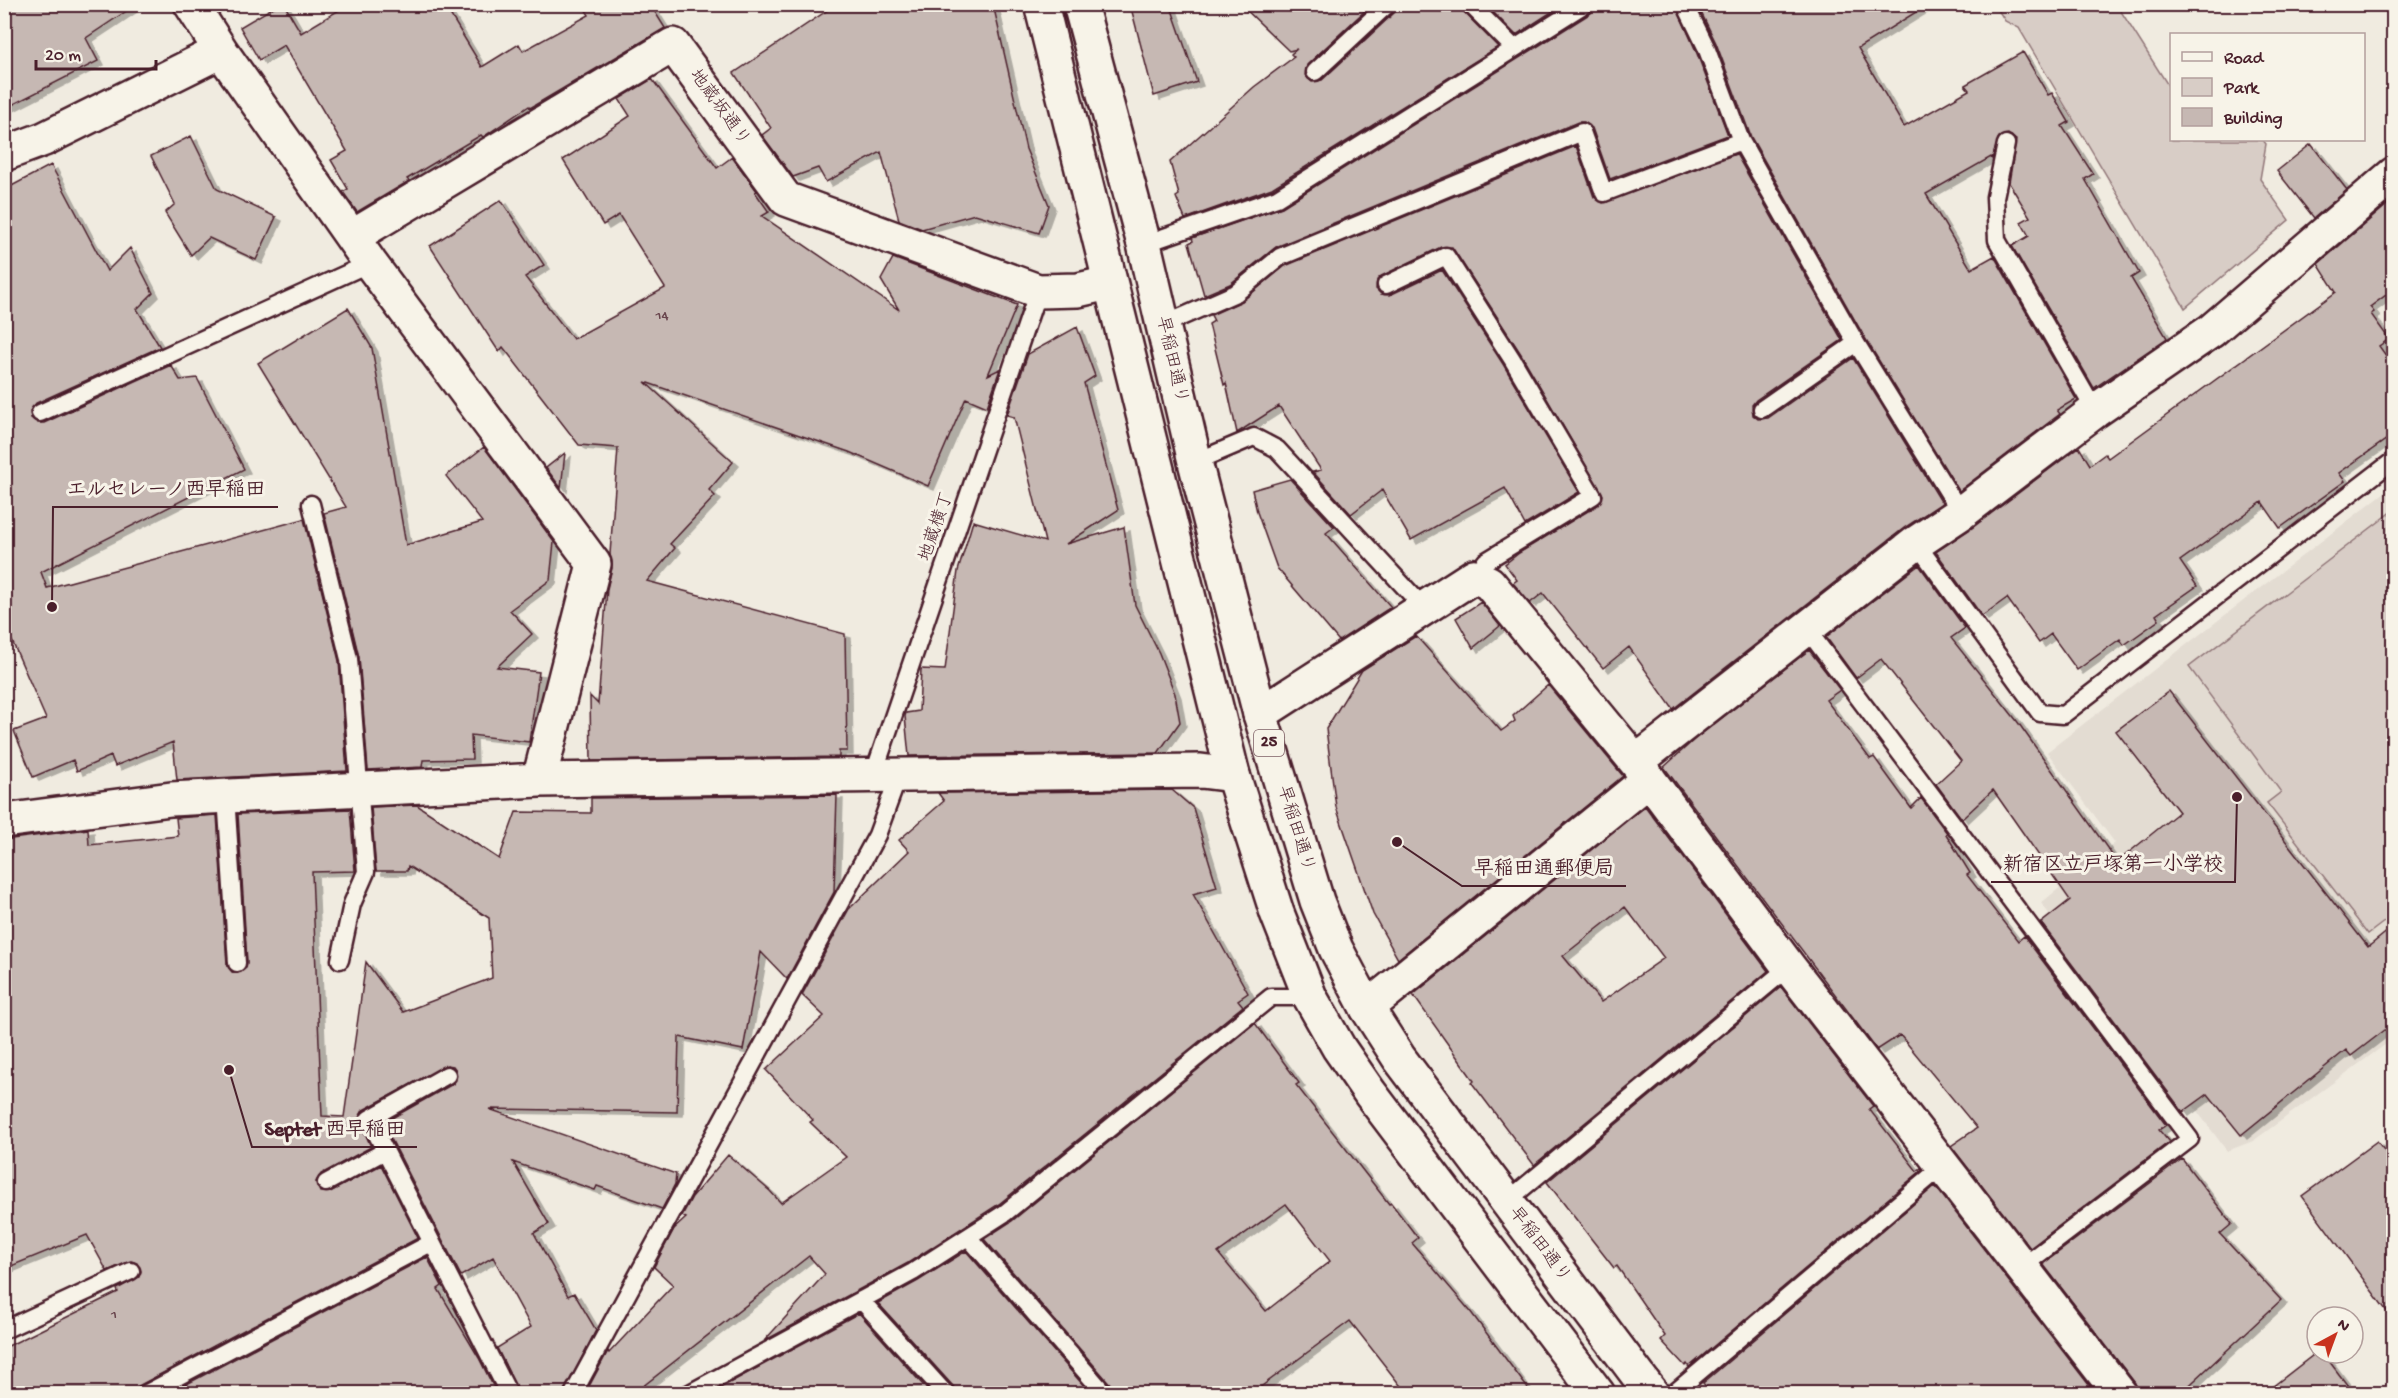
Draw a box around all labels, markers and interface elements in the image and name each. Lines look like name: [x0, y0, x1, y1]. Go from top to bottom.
scale bar: [36, 33, 156, 71]
legend: [2170, 33, 2365, 141]
text: 20 m: [45, 46, 81, 67]
text: Road: [2224, 49, 2265, 70]
street label: 地蔵坂通り: [684, 65, 755, 151]
text: Park: [2223, 79, 2260, 100]
text: Building: [2223, 109, 2283, 130]
house number: 14: [654, 307, 669, 325]
street label: 早稲田通り: [1151, 314, 1192, 406]
callout: エルセレーノ西早稲田: [53, 469, 278, 507]
text: エルセレーノ西早稲田: [66, 478, 266, 503]
street label: 地蔵横丁: [914, 489, 959, 564]
road number: 25: [1254, 730, 1284, 756]
street label: 早稲田通り: [1272, 783, 1319, 875]
callout: 新宿区立戸塚第一小学校: [1991, 844, 2235, 882]
callout: 早稲田通郵便局: [1462, 848, 1626, 886]
text: 新宿区立戸塚第一小学校: [2003, 853, 2223, 878]
text: 早稲田通郵便局: [1474, 857, 1614, 882]
callout: Septet 西早稲田: [252, 1109, 417, 1147]
text: Septet 西早稲田: [265, 1118, 405, 1143]
street label: 早稲田通り: [1504, 1202, 1575, 1287]
north arrow: [2305, 1305, 2365, 1365]
house number: 1: [110, 1306, 117, 1324]
text: N: [2332, 1316, 2353, 1337]

